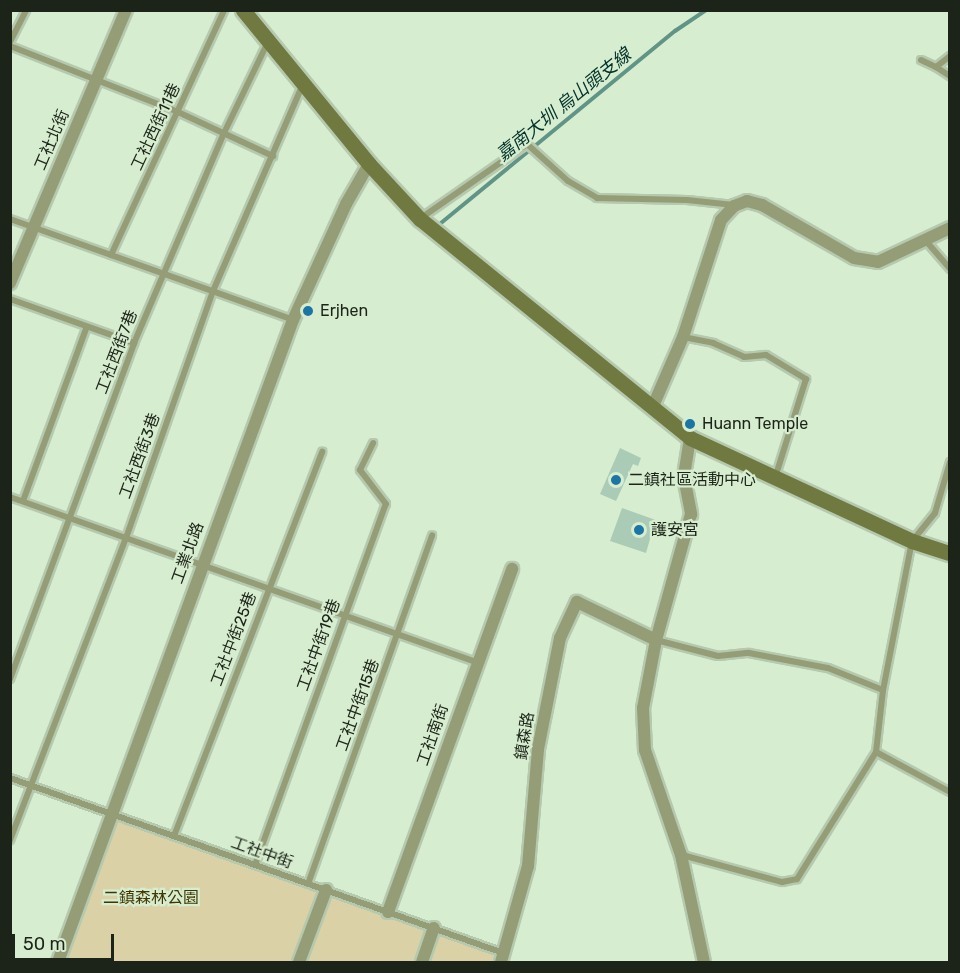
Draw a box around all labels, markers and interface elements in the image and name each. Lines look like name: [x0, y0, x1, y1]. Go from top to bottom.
water label: 嘉南大圳 烏山頭支線: [493, 44, 635, 166]
street label: 工社西街11巷: [128, 80, 184, 174]
street label: 工社北街: [31, 107, 73, 173]
place label: Erjhen: [320, 301, 368, 321]
marker: Erjhen: [301, 304, 315, 318]
street label: 工社西街7巷: [92, 307, 142, 397]
street label: 工社西街3巷: [116, 411, 164, 501]
place label: Huann Temple: [702, 414, 808, 434]
marker: Huann Temple: [683, 417, 697, 431]
place label: 二鎮社區活動中心: [628, 470, 756, 490]
marker: 二鎮社區活動中心: [609, 473, 623, 487]
street label: 工業北路: [168, 520, 208, 586]
place label: 護安宮: [651, 520, 699, 540]
marker: 護安宮: [632, 523, 646, 537]
street label: 工社中街25巷: [207, 589, 261, 689]
street label: 工社中街19巷: [294, 596, 344, 694]
street label: 工社中街15巷: [333, 656, 383, 754]
street label: 工社南街: [414, 702, 452, 768]
street label: 鎮森路: [512, 711, 538, 761]
street label: 工社中街: [229, 833, 295, 873]
park label: 二鎮森林公園: [103, 888, 199, 908]
scale bar: [15, 922, 117, 960]
text: 50 m: [23, 933, 66, 955]

